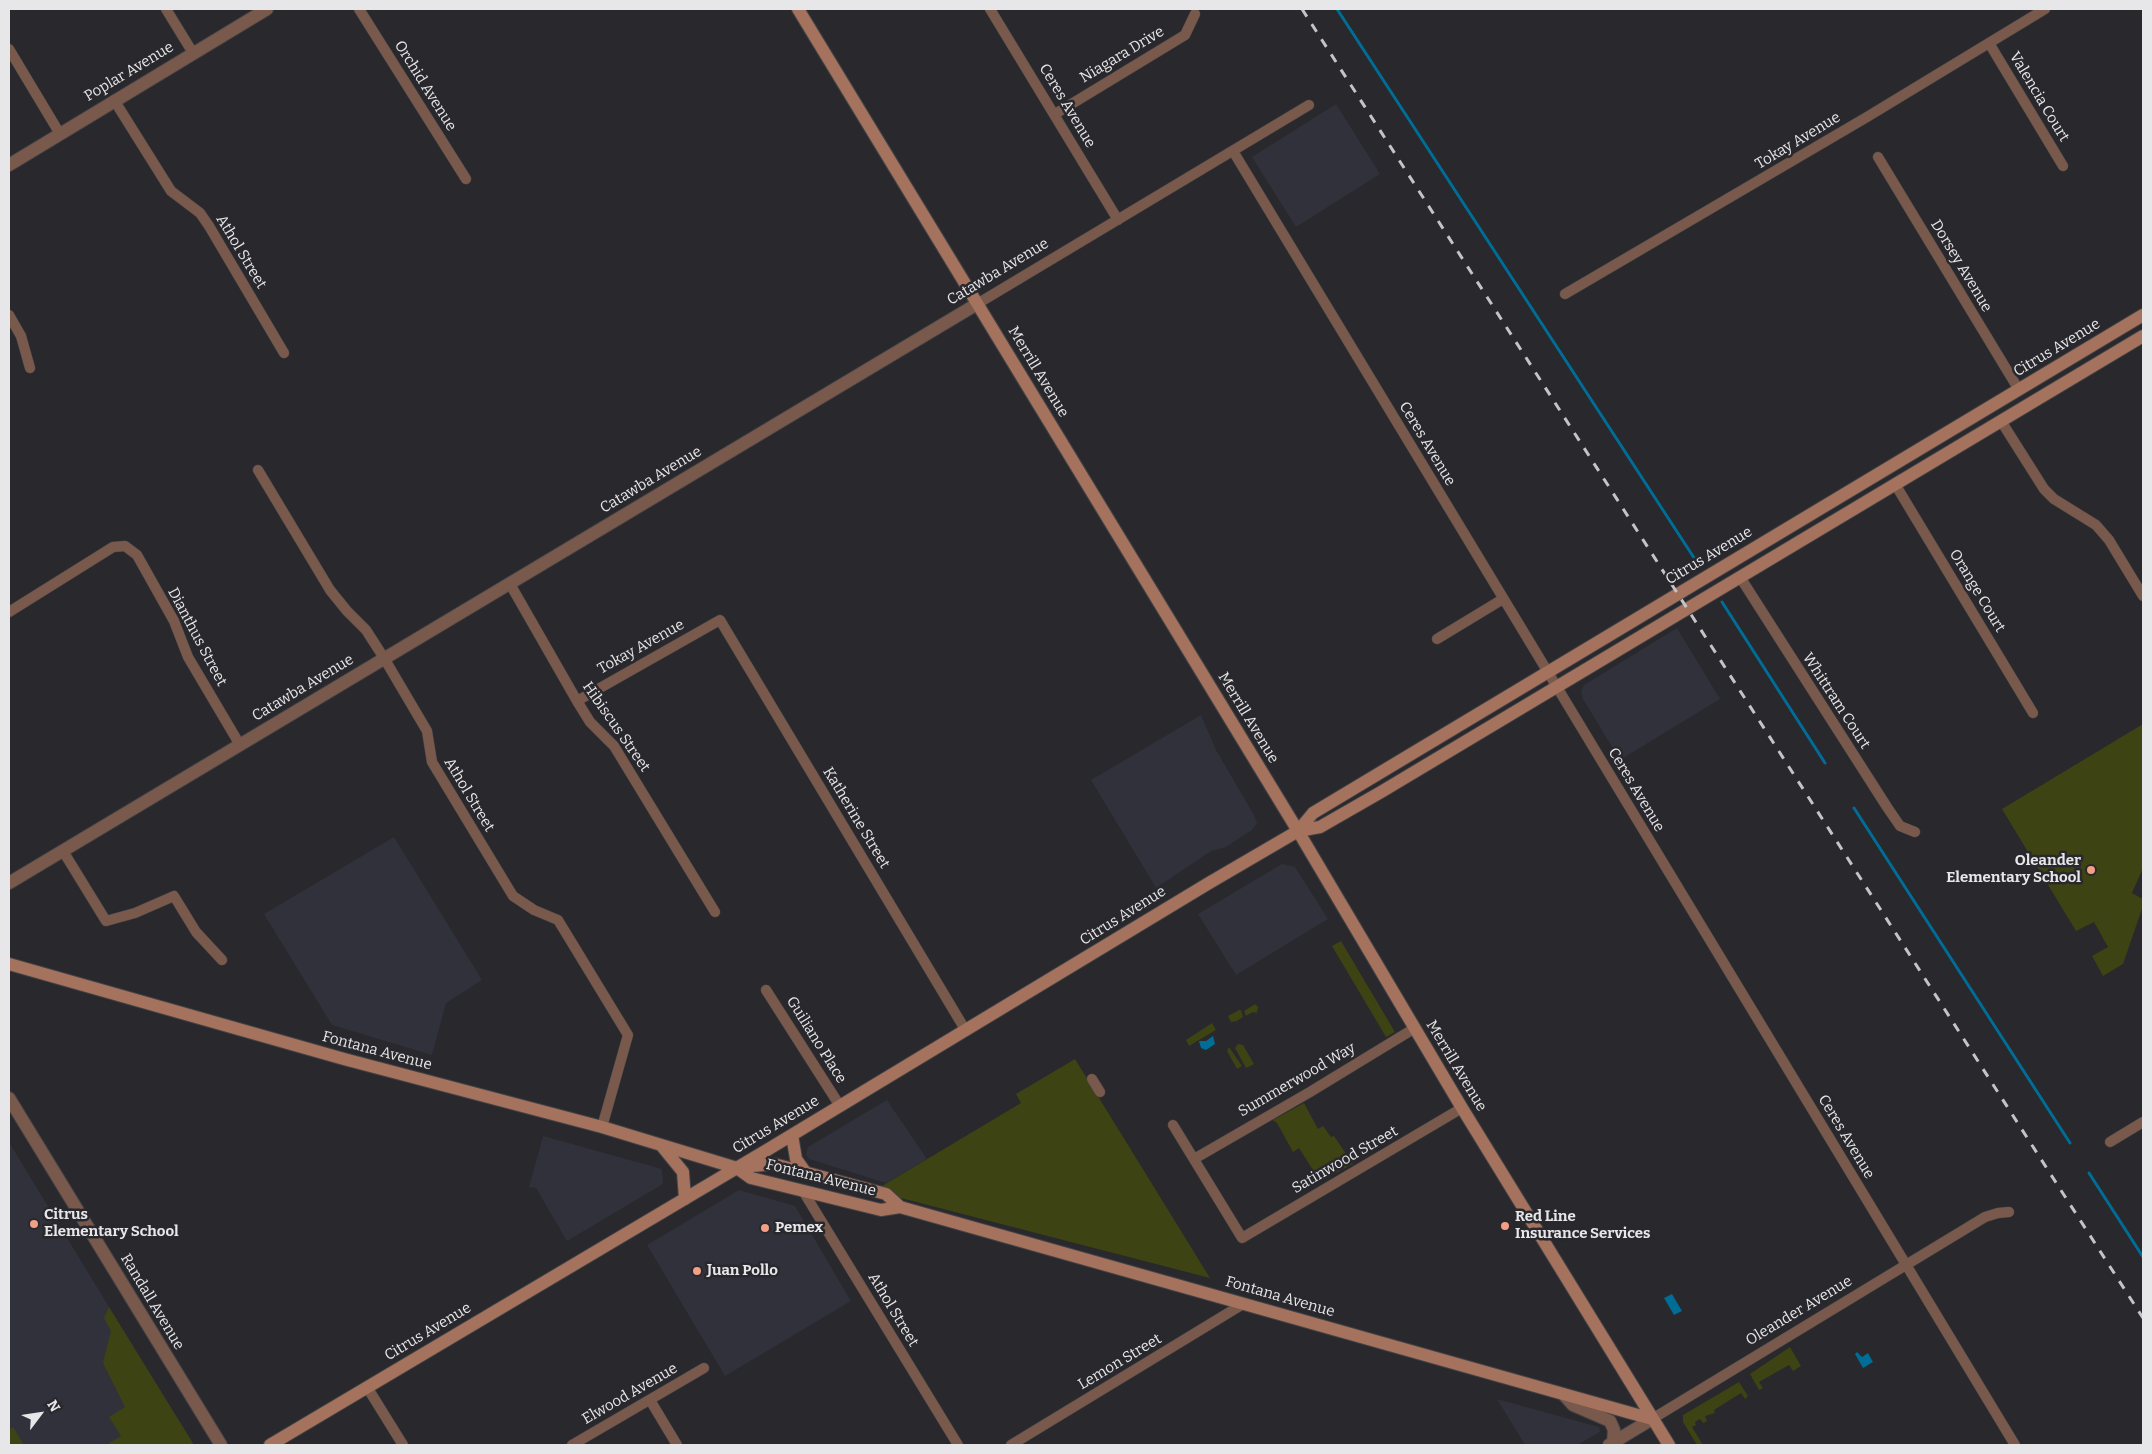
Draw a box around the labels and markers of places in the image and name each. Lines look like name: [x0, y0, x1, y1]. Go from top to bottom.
place label: Oleander Elementary School: [1946, 852, 2081, 887]
marker: Oleander Elementary School: [2085, 864, 2097, 876]
place label: Citrus Elementary School: [44, 1206, 179, 1241]
place label: Red Line Insurance Services: [1515, 1208, 1650, 1243]
marker: Citrus Elementary School: [28, 1218, 40, 1230]
place label: Pemex: [775, 1219, 823, 1237]
marker: Red Line Insurance Services: [1499, 1220, 1511, 1232]
marker: Pemex: [759, 1222, 771, 1234]
place label: Juan Pollo: [707, 1262, 778, 1280]
marker: Juan Pollo: [691, 1265, 703, 1277]

